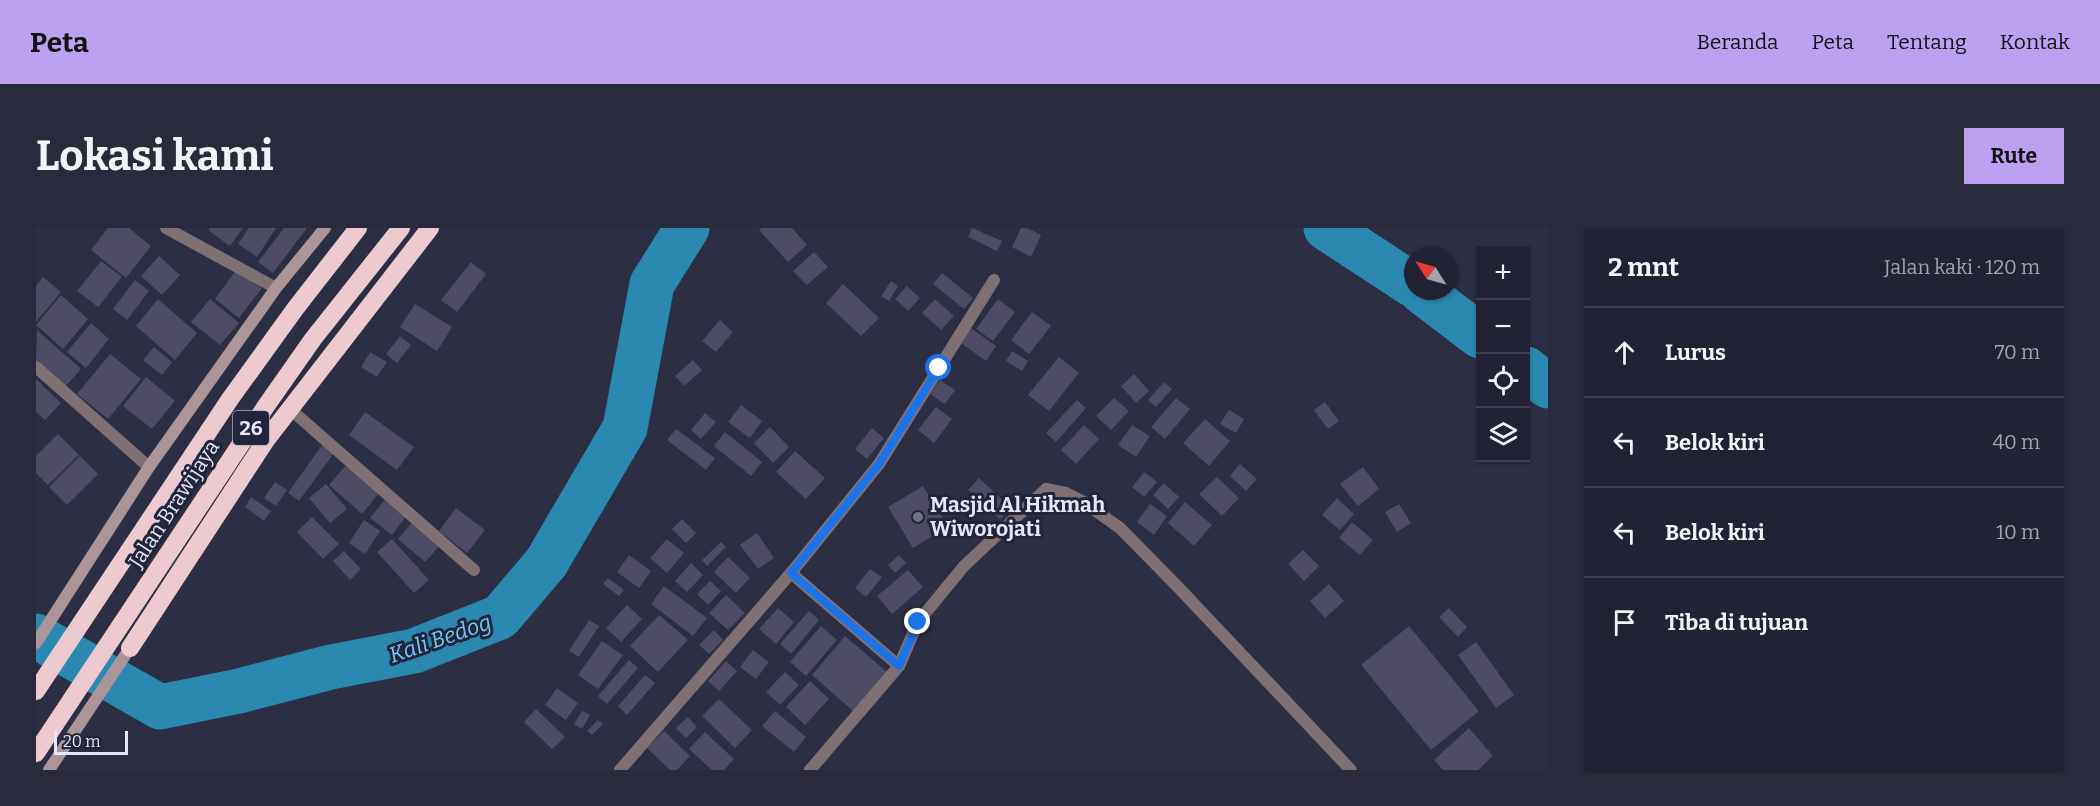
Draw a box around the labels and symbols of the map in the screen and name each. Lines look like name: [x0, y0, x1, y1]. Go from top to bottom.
north arrow: [1404, 246, 1458, 300]
route start: [925, 354, 951, 380]
road number: 26: [233, 411, 269, 445]
street label: Jalan Brawijaya: [122, 435, 225, 574]
place label: Masjid Al Hikmah Wiworojati: [930, 492, 1106, 542]
marker: Masjid Al Hikmah Wiworojati: [911, 510, 925, 524]
water label: Kali Bedog: [385, 608, 495, 669]
route end: [904, 608, 930, 634]
scale bar: [54, 728, 128, 756]

